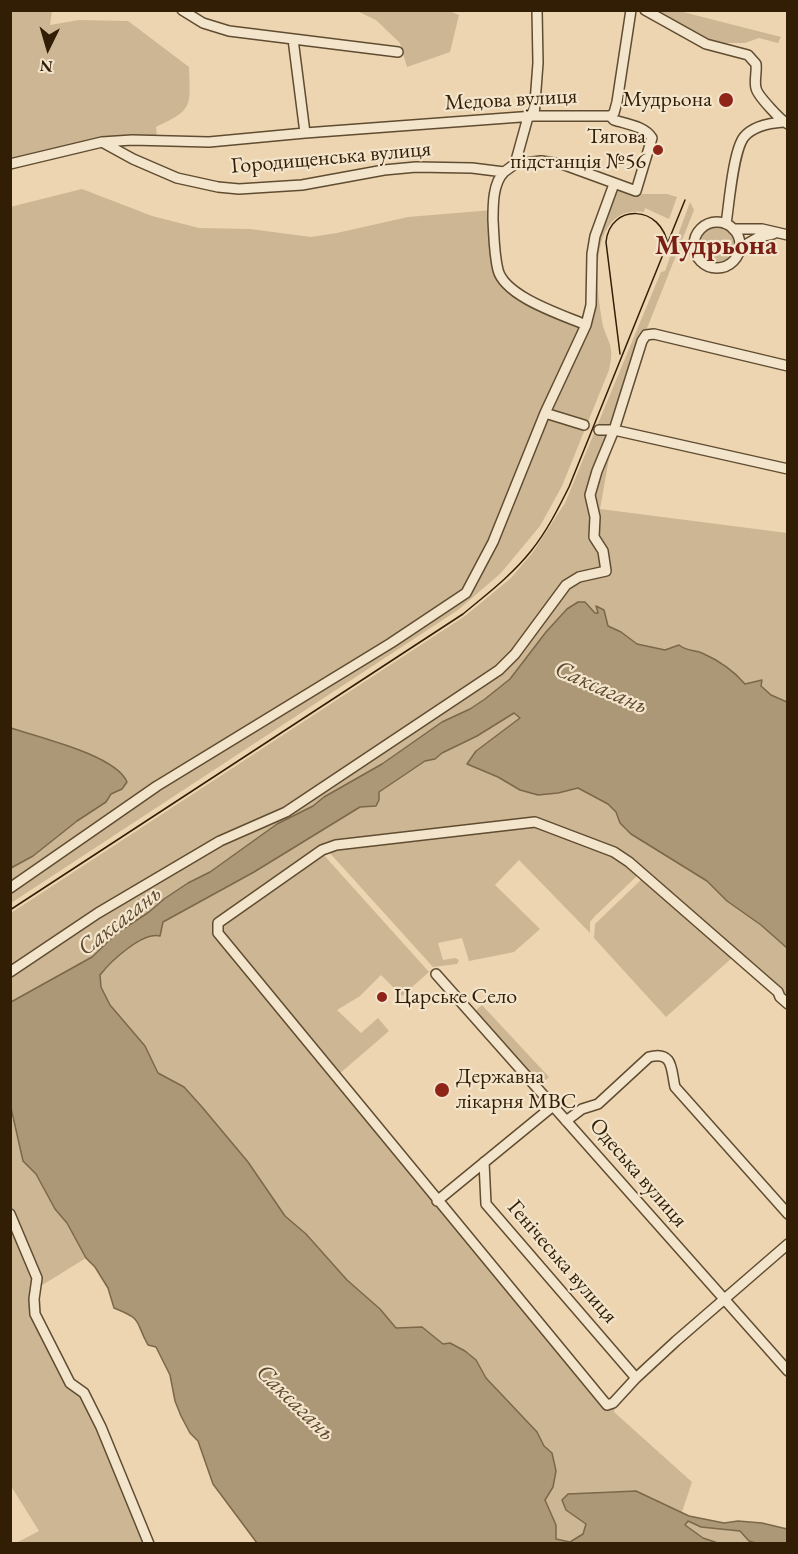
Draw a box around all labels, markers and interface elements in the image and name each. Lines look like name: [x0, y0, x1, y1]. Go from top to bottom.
north arrow: [18, 18, 78, 78]
text: N: [39, 55, 54, 77]
street label: Медова вулиця: [444, 83, 578, 117]
place label: Мудрьона: [623, 87, 712, 113]
marker: Мудрьона: [717, 91, 735, 109]
place label: Тягова підстанція №56: [510, 124, 646, 176]
street label: Городищенська вулиця: [230, 136, 432, 180]
marker: Тягова підстанція №56: [651, 143, 665, 157]
district label: Мудрьона: [655, 229, 777, 263]
water label: Саксагань: [550, 655, 652, 721]
water label: Саксагань: [72, 879, 168, 963]
place label: Царське Село: [394, 984, 517, 1010]
marker: Царське Село: [375, 990, 389, 1004]
place label: Державна лікарня МВС: [456, 1064, 576, 1116]
marker: Державна лікарня МВС: [433, 1081, 451, 1099]
street label: Одеська вулиця: [583, 1113, 693, 1233]
street label: Генічеська вулиця: [501, 1195, 623, 1329]
water label: Саксагань: [250, 1358, 340, 1448]

